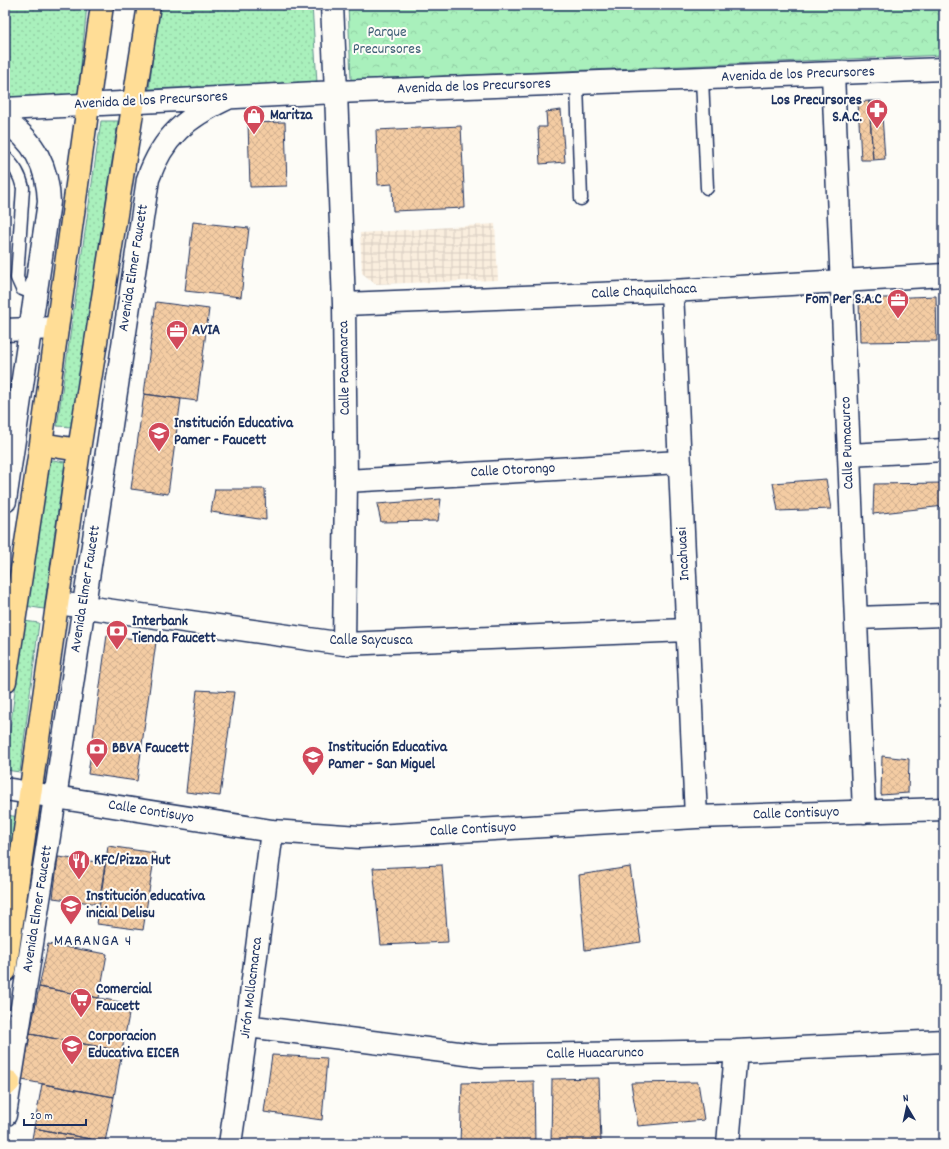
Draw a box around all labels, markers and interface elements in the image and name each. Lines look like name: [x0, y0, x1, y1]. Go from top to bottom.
park label: Parque Precursores: [353, 22, 421, 61]
street label: Avenida de los Precursores: [721, 61, 875, 89]
street label: Avenida de los Precursores: [397, 73, 551, 101]
street label: Avenida de los Precursores: [74, 86, 228, 116]
place label: Los Precursores S.A.C.: [771, 90, 863, 129]
pharmacy icon: Los Precursores S.A.C.: [864, 97, 890, 130]
shop icon: Maritza: [241, 103, 267, 136]
place label: Maritza: [270, 105, 313, 127]
street label: Avenida Elmer Faucett: [113, 202, 155, 333]
street label: Calle Chaquilchaca: [591, 278, 698, 306]
office icon: Fom Per S.A.C: [885, 287, 911, 320]
place label: Fom Per S.A.C: [805, 289, 883, 311]
office icon: AVIA: [164, 318, 190, 351]
place label: AVIA: [192, 320, 220, 342]
street label: Calle Pacamarca: [333, 320, 357, 415]
street label: Calle Pumacurco: [835, 396, 861, 490]
place label: Institución Educativa Pamer - Faucett: [174, 413, 294, 452]
school or university icon: Institución Educativa Pamer - Faucett: [146, 420, 172, 453]
street label: Calle Otorongo: [470, 458, 556, 484]
street label: Avenida Elmer Faucett: [65, 523, 107, 654]
street label: Incahuasi: [672, 526, 696, 582]
place label: Interbank Tienda Faucett: [132, 611, 216, 650]
bank icon: Interbank Tienda Faucett: [104, 618, 130, 651]
street label: Calle Saycusca: [329, 630, 414, 652]
bank icon: BBVA Faucett: [84, 736, 110, 769]
place label: Institución Educativa Pamer - San Miguel: [328, 737, 448, 776]
place label: BBVA Faucett: [112, 738, 189, 760]
school or university icon: Institución Educativa Pamer - San Miguel: [300, 744, 326, 777]
street label: Calle Contisuyo: [107, 794, 196, 830]
street label: Calle Contisuyo: [752, 801, 840, 827]
street label: Calle Contisuyo: [429, 817, 517, 843]
street label: Avenida Elmer Faucett: [17, 843, 59, 974]
restaurant icon: KFC/Pizza Hut: [66, 848, 92, 881]
place label: KFC/Pizza Hut: [94, 850, 171, 872]
place label: Institución educativa inicial Delisu: [86, 886, 206, 925]
school or university icon: Institución educativa inicial Delisu: [58, 893, 84, 926]
district label: MARANGA 4: [54, 930, 132, 953]
street label: Jirón Mollocmarca: [235, 935, 269, 1040]
place label: Comercial Faucett: [96, 979, 152, 1018]
supermarket icon: Comercial Faucett: [68, 986, 94, 1019]
place label: Corporacion Educativa EICER: [88, 1026, 179, 1065]
school or university icon: Corporacion Educativa EICER: [59, 1033, 85, 1066]
street label: Calle Huacarunco: [546, 1042, 644, 1066]
north arrow: [887, 1087, 927, 1127]
text: N: [902, 1091, 910, 1107]
scale bar: [24, 1101, 86, 1127]
text: 20 m: [30, 1108, 53, 1125]

